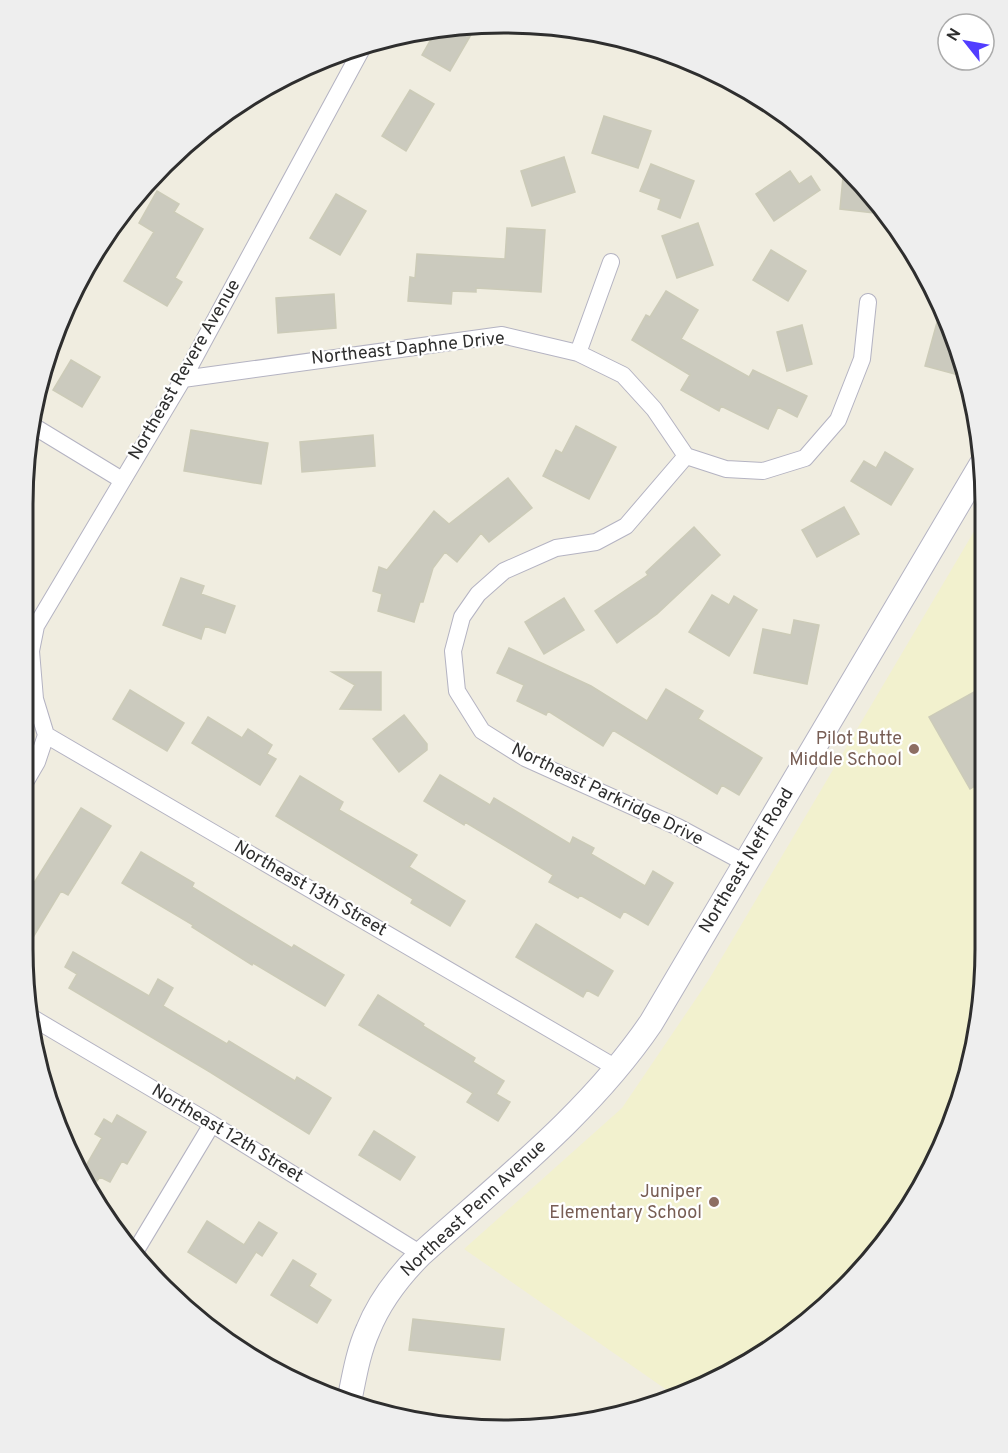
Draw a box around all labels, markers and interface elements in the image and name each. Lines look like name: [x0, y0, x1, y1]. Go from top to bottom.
north arrow: [936, 12, 996, 72]
text: N: [943, 25, 966, 45]
street label: Northeast Revere Avenue: [124, 275, 246, 465]
street label: Northeast Daphne Drive: [310, 327, 506, 371]
place label: Pilot Butte Middle School: [789, 728, 902, 772]
street label: Northeast Parkridge Drive: [507, 738, 707, 852]
marker: Pilot Butte Middle School: [907, 742, 921, 756]
street label: Northeast Neff Road: [694, 784, 800, 938]
street label: Northeast 13th Street: [229, 836, 391, 942]
street label: Northeast 12th Street: [147, 1080, 307, 1188]
street label: Northeast Penn Avenue: [396, 1136, 552, 1282]
place label: Juniper Elementary School: [549, 1181, 702, 1225]
marker: Juniper Elementary School: [707, 1195, 721, 1209]

